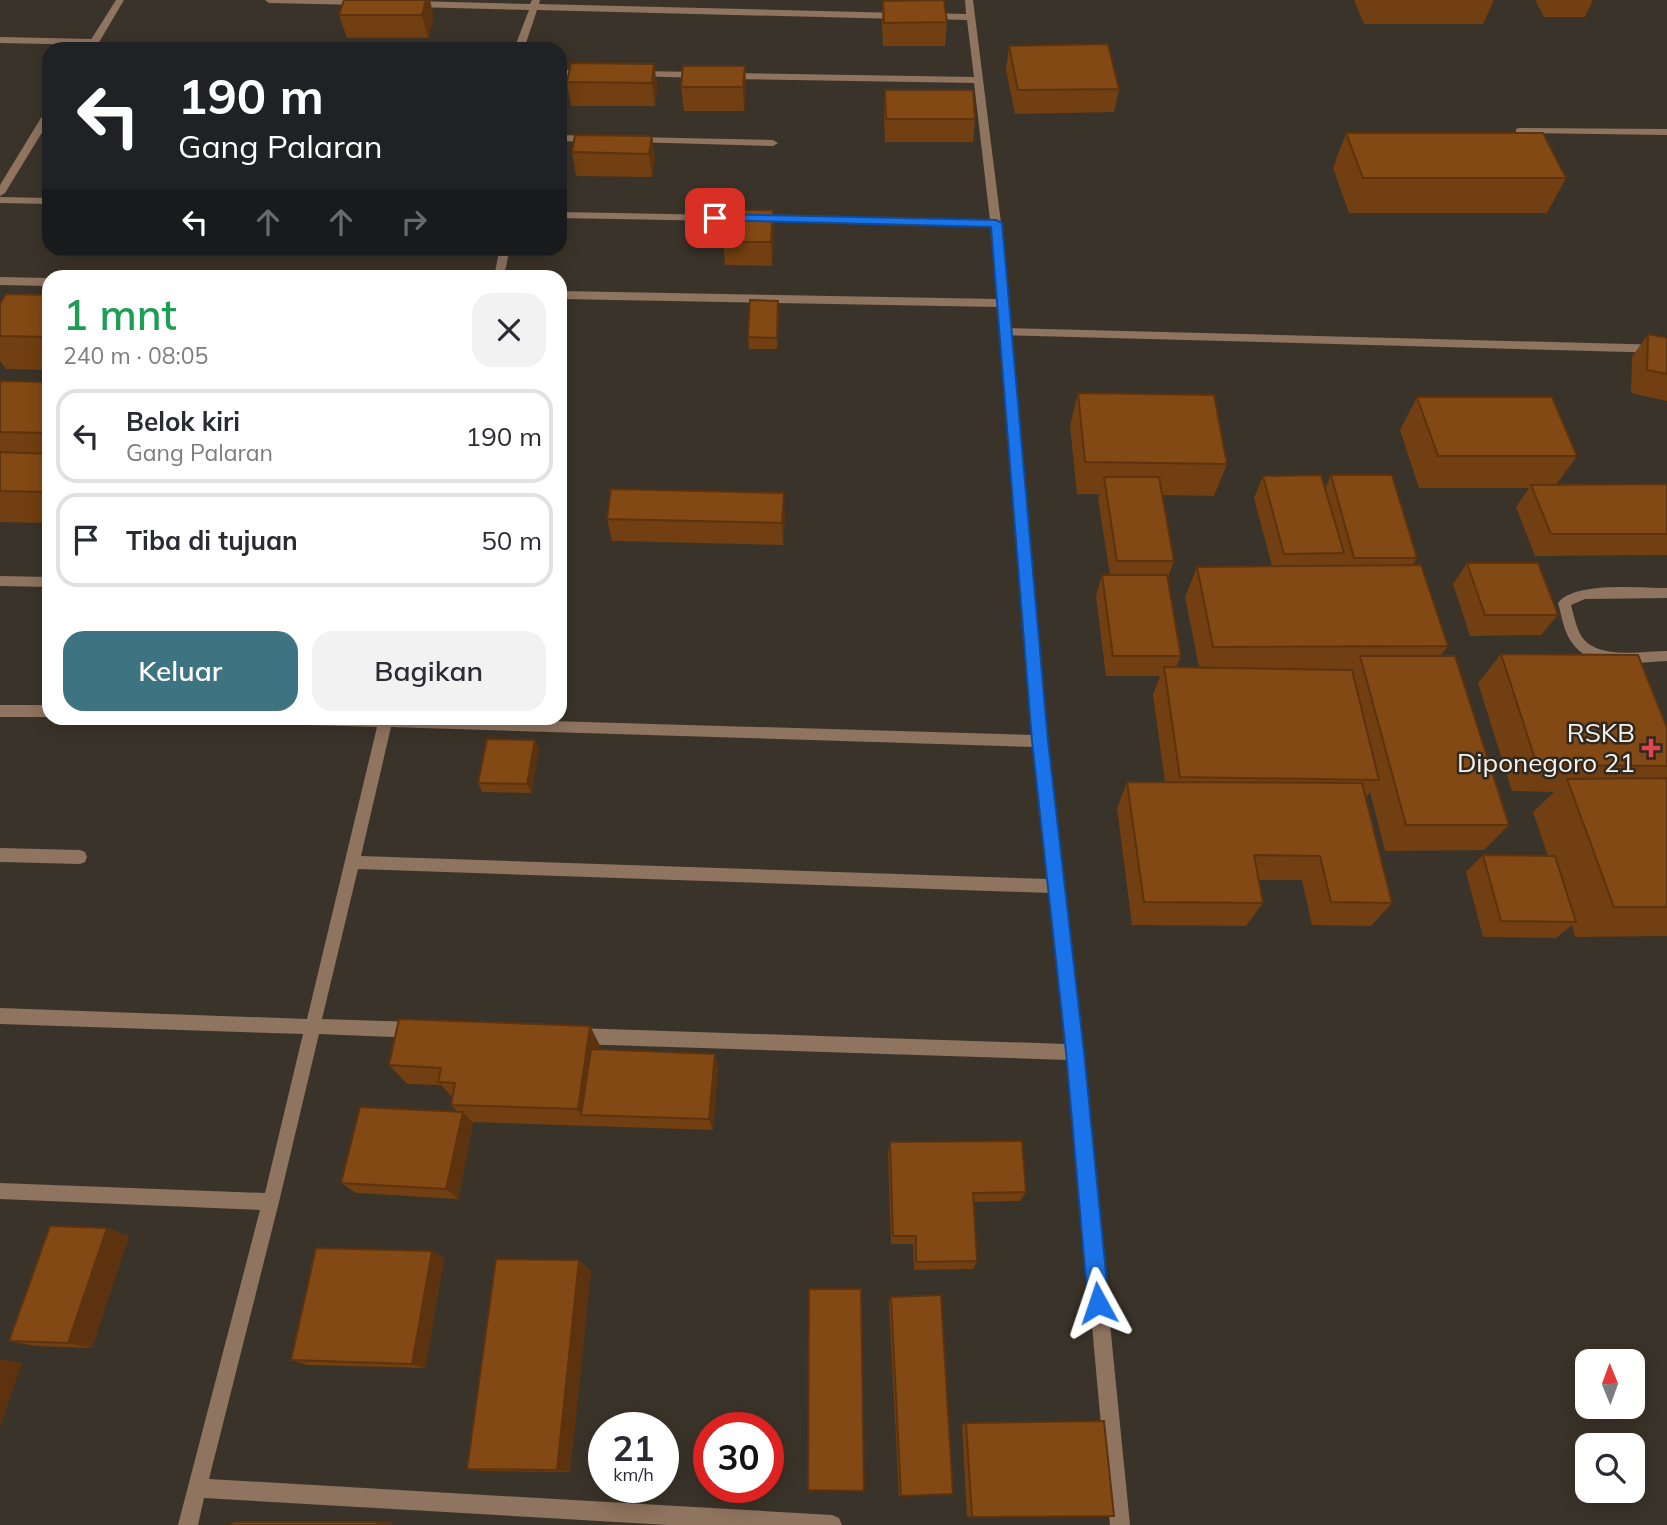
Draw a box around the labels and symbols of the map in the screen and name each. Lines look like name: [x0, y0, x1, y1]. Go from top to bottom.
pin: [685, 188, 745, 248]
place label: RSKB Diponegoro 21: [1457, 716, 1635, 779]
marker: RSKB Diponegoro 21: [1641, 738, 1661, 758]
position arrow: [1061, 1266, 1135, 1340]
north arrow: [1575, 1349, 1645, 1419]
speed limit sign: 30: [693, 1412, 784, 1503]

